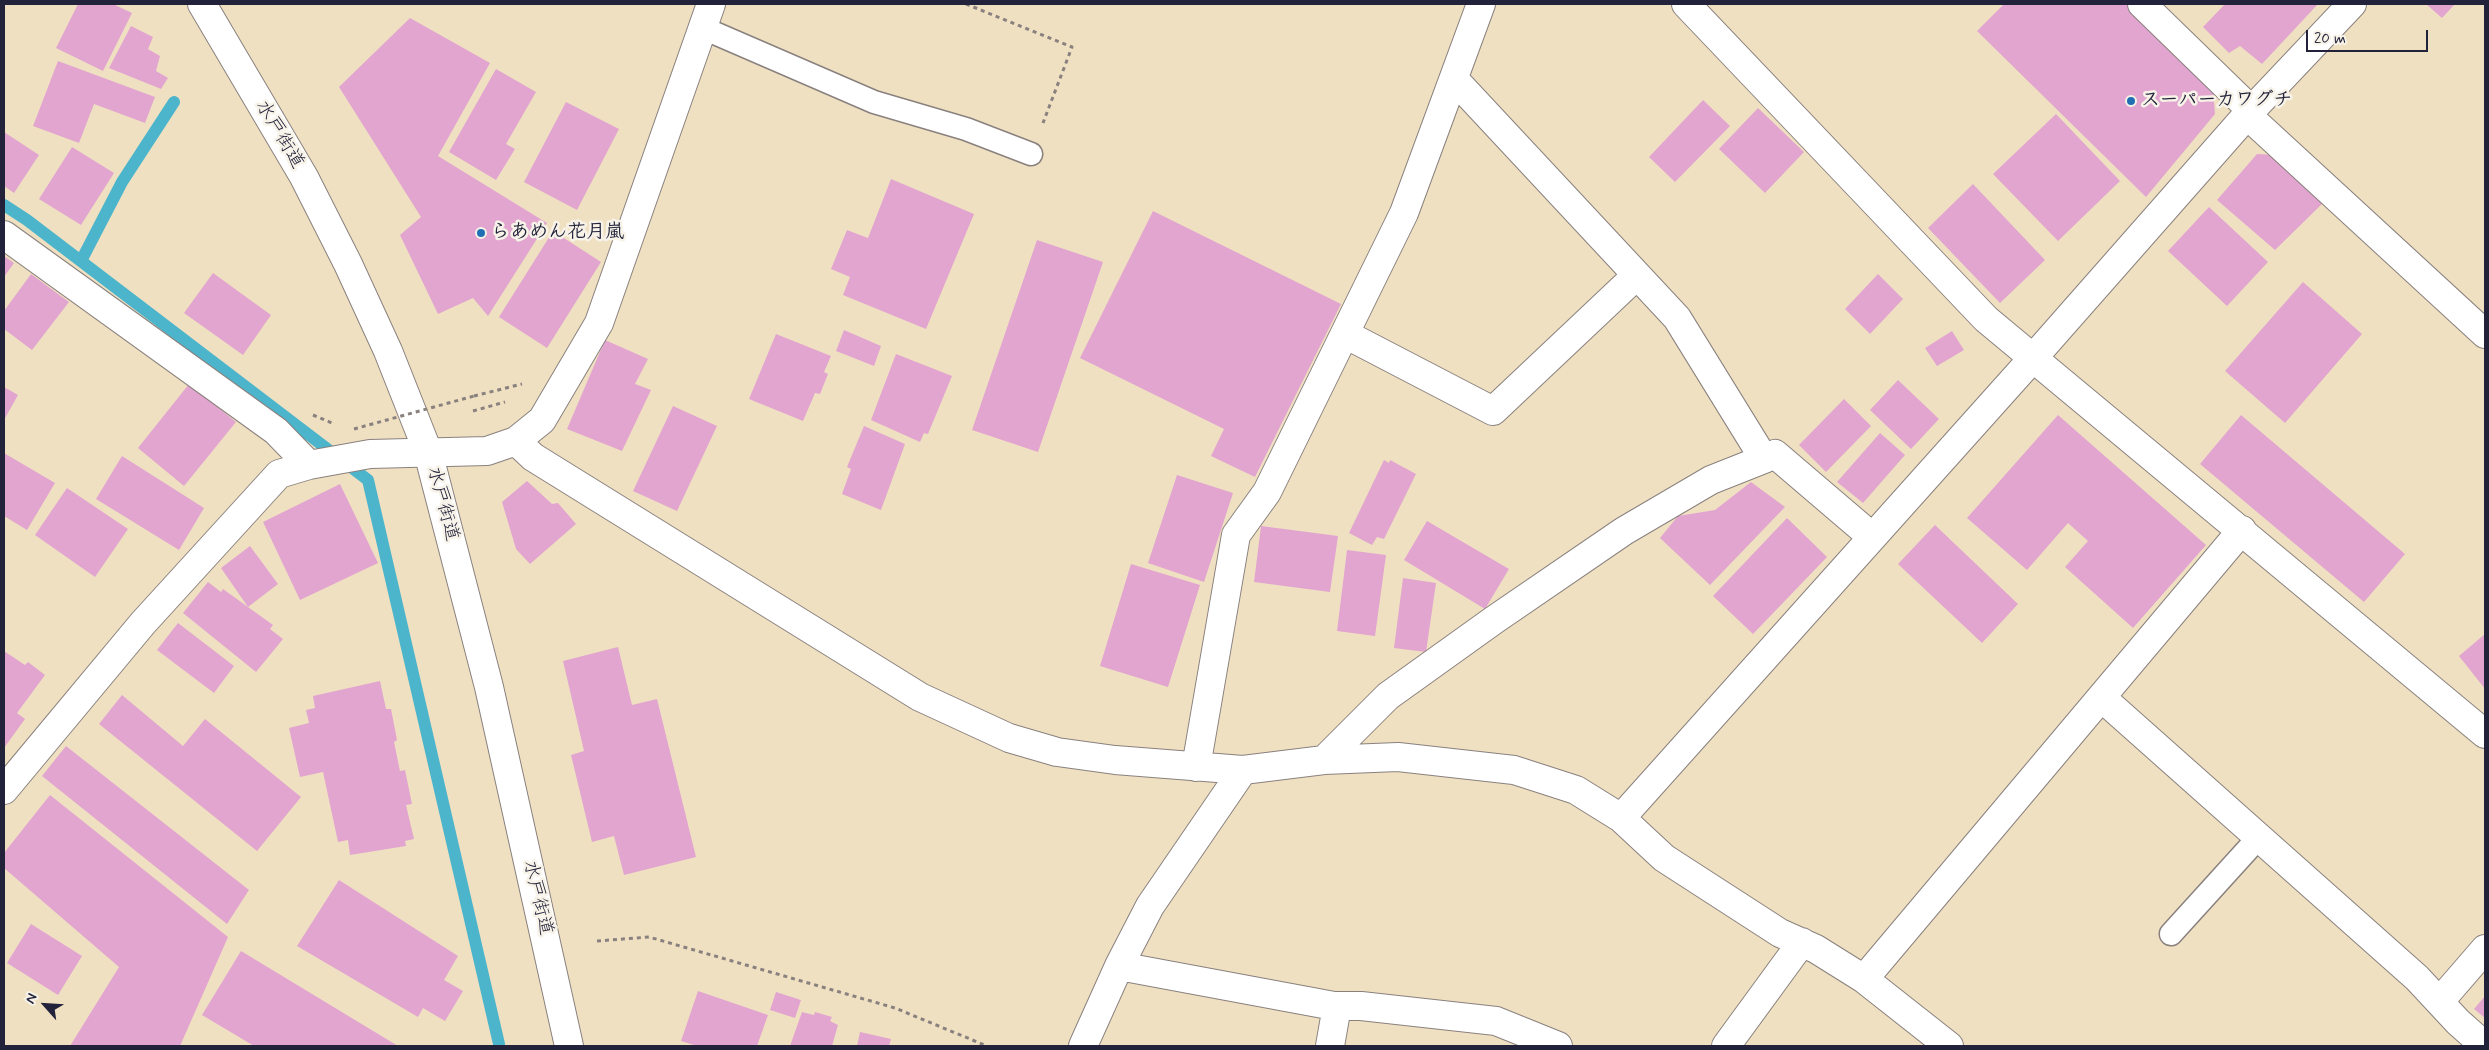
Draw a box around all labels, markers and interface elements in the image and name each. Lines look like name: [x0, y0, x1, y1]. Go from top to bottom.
scale bar: [2309, 20, 2432, 52]
text: 20 m: [2314, 29, 2346, 49]
place label: スーパーカワグチ: [2141, 90, 2292, 112]
marker: スーパーカワグチ: [2125, 95, 2137, 107]
street label: 水戸街道: [250, 97, 308, 173]
place label: らあめん花月嵐: [491, 222, 624, 244]
marker: らあめん花月嵐: [475, 227, 487, 239]
street label: 水戸街道: [421, 464, 463, 544]
street label: 水戸街道: [517, 858, 557, 938]
north arrow: [20, 980, 70, 1030]
text: N: [21, 990, 42, 1007]

